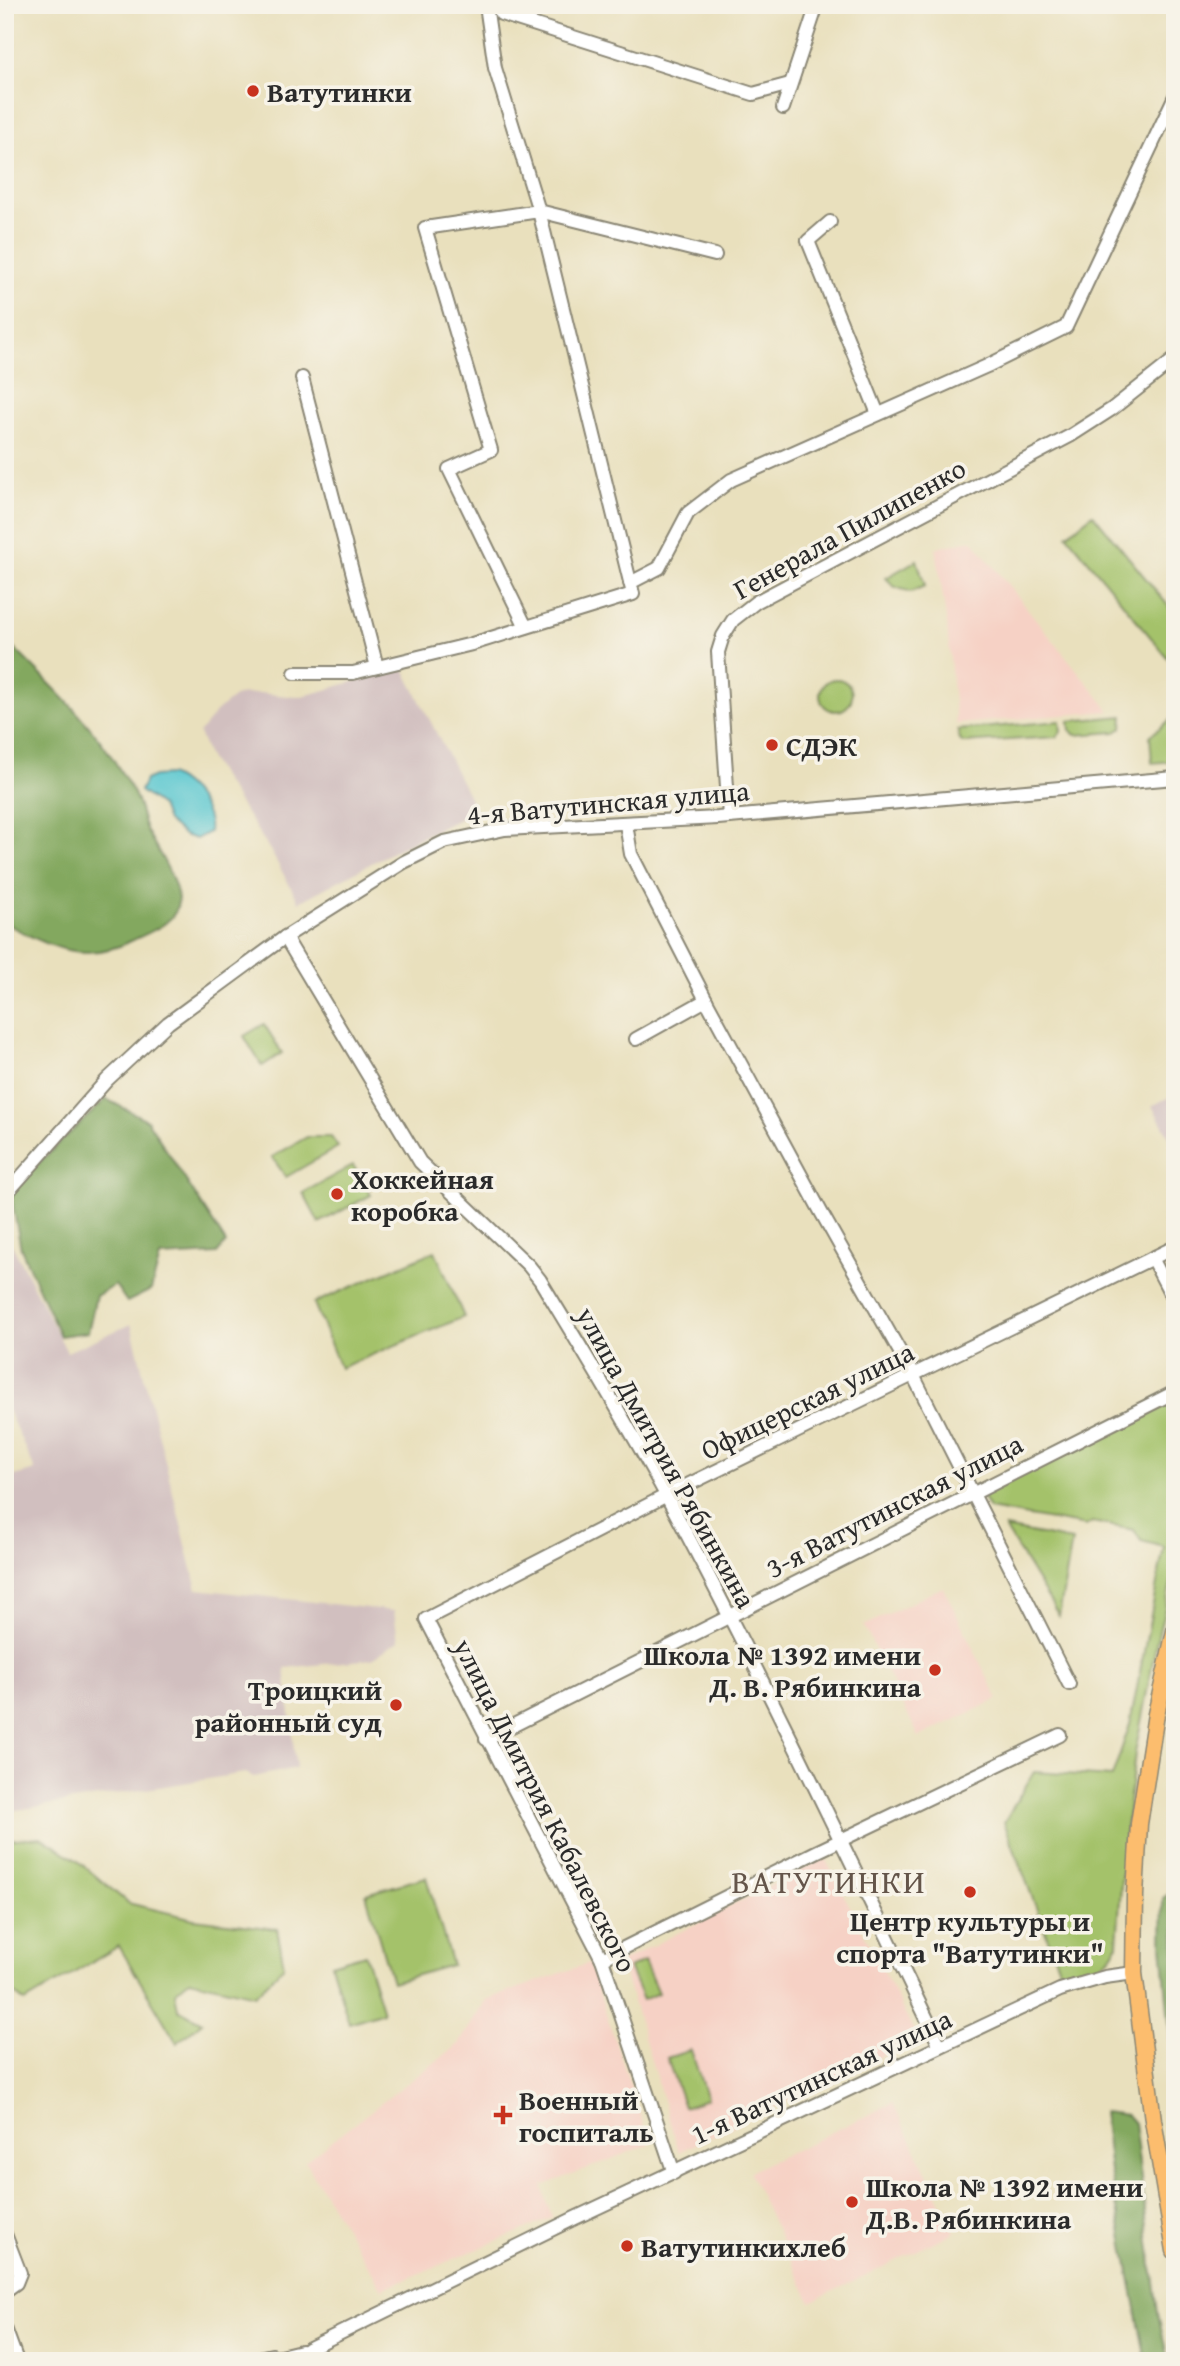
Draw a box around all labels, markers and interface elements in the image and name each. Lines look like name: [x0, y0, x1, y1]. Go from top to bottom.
place label: Ватутинки: [267, 71, 412, 112]
marker: Ватутинки: [245, 83, 261, 99]
street label: Генерала Пилипенко: [725, 447, 973, 609]
place label: СДЭК: [786, 725, 857, 766]
marker: СДЭК: [764, 737, 780, 753]
street label: 4-я Ватутинская улица: [465, 769, 751, 835]
place label: Хоккейная коробка: [351, 1158, 494, 1231]
marker: Хоккейная коробка: [329, 1186, 345, 1202]
street label: улица Дмитрия Рябинкина: [566, 1298, 767, 1616]
street label: Офицерская улица: [693, 1330, 921, 1469]
street label: 3-я Ватутинская улица: [759, 1422, 1030, 1588]
street label: улица Дмитрия Кабалевского: [443, 1630, 648, 1979]
place label: Школа № 1392 имени Д. В. Рябинкина: [644, 1634, 922, 1707]
marker: Школа № 1392 имени Д. В. Рябинкина: [927, 1662, 943, 1678]
place label: Троицкий районный суд: [195, 1669, 382, 1742]
marker: Троицкий районный суд: [388, 1697, 404, 1713]
district label: ВАТУТИНКИ: [732, 1858, 926, 1905]
marker: Центр культуры и спорта "Ватутинки": [962, 1884, 978, 1900]
place label: Центр культуры и спорта "Ватутинки": [836, 1900, 1104, 1973]
street label: 1-я Ватутинская улица: [684, 1997, 959, 2154]
place label: Военный госпиталь: [519, 2079, 654, 2152]
marker: Военный госпиталь: [493, 2105, 513, 2125]
place label: Школа № 1392 имени Д.В. Рябинкина: [865, 2166, 1143, 2239]
marker: Школа № 1392 имени Д.В. Рябинкина: [844, 2194, 860, 2210]
place label: Ватутинкихлеб: [641, 2226, 846, 2267]
marker: Ватутинкихлеб: [619, 2238, 635, 2254]

